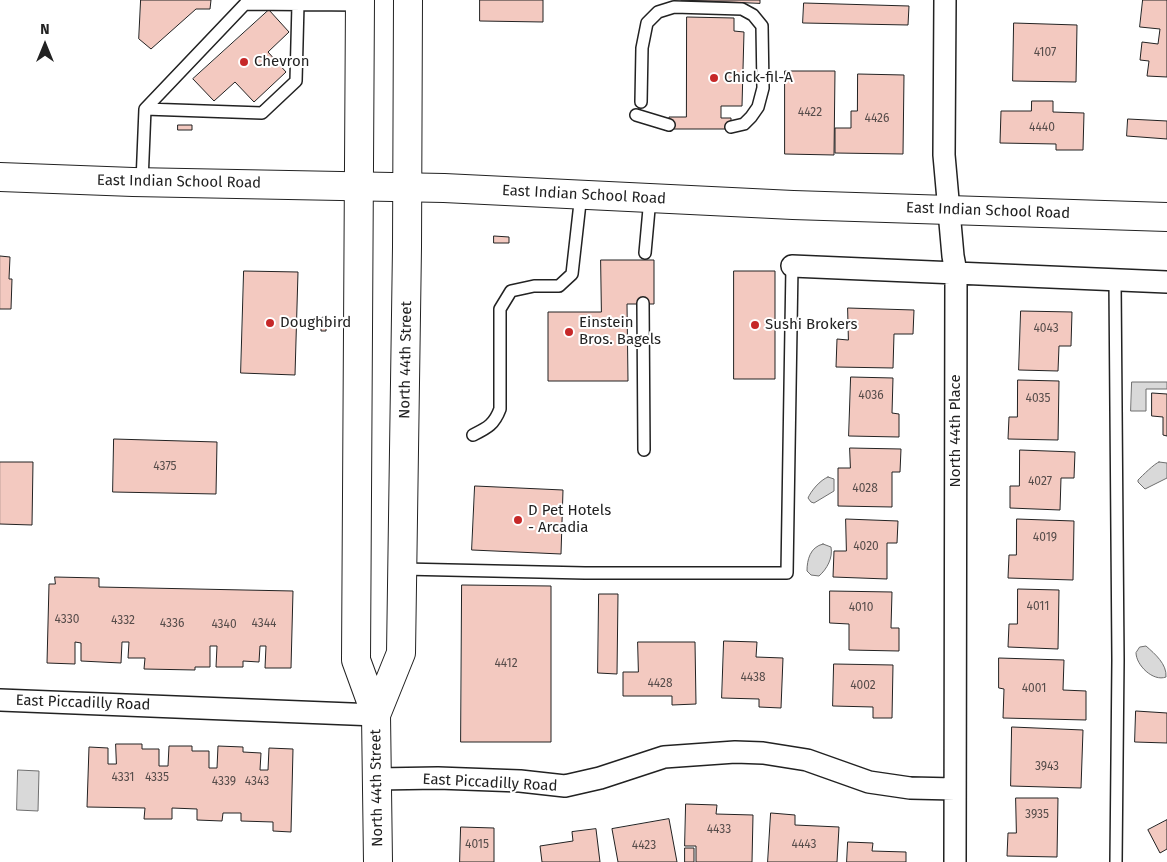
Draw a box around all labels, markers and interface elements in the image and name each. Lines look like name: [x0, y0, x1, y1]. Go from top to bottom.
north arrow: [20, 20, 70, 70]
text: N: [40, 21, 50, 38]
house number: 4107: [1034, 46, 1056, 60]
place label: Chevron: [254, 53, 309, 71]
marker: Chevron: [238, 56, 250, 68]
place label: Chick-fil-A: [724, 69, 793, 87]
marker: Chick-fil-A: [708, 72, 720, 84]
house number: 4422: [798, 106, 822, 120]
house number: 4426: [865, 112, 889, 126]
house number: 4440: [1029, 121, 1055, 135]
street label: East Indian School Road: [97, 172, 261, 192]
street label: East Indian School Road: [502, 182, 666, 208]
street label: East Indian School Road: [906, 199, 1070, 223]
street label: North 44th Street: [396, 301, 416, 419]
place label: Doughbird: [280, 314, 351, 332]
place label: Einstein Bros. Bagels: [579, 314, 661, 349]
place label: Sushi Brokers: [765, 316, 857, 334]
marker: Doughbird: [264, 317, 276, 329]
marker: Sushi Brokers: [749, 319, 761, 331]
house number: 4043: [1033, 322, 1059, 336]
marker: Einstein Bros. Bagels: [563, 326, 575, 338]
street label: North 44th Place: [947, 374, 965, 488]
house number: 4036: [858, 389, 884, 403]
house number: 4035: [1026, 392, 1050, 406]
house number: 4375: [153, 460, 177, 474]
house number: 4027: [1028, 475, 1052, 489]
house number: 4028: [852, 482, 878, 496]
place label: D Pet Hotels - Arcadia: [528, 502, 611, 537]
marker: D Pet Hotels - Arcadia: [512, 514, 524, 526]
house number: 4019: [1033, 531, 1057, 545]
house number: 4020: [853, 540, 879, 554]
house number: 4011: [1026, 600, 1050, 614]
house number: 4010: [849, 601, 873, 615]
house number: 4330: [55, 613, 79, 627]
house number: 4332: [111, 614, 135, 628]
house number: 4336: [160, 617, 184, 631]
house number: 4344: [252, 617, 276, 631]
house number: 4340: [211, 618, 237, 632]
house number: 4412: [494, 657, 518, 671]
house number: 4438: [740, 671, 766, 685]
house number: 4428: [647, 677, 673, 691]
house number: 4002: [850, 679, 876, 693]
house number: 4001: [1022, 682, 1046, 696]
street label: East Piccadilly Road: [15, 692, 151, 714]
street label: North 44th Street: [367, 729, 387, 847]
house number: 3943: [1035, 760, 1059, 774]
street label: East Piccadilly Road: [422, 770, 558, 796]
house number: 4331: [111, 771, 135, 785]
house number: 4335: [145, 771, 169, 785]
house number: 4339: [212, 775, 236, 789]
house number: 4343: [245, 775, 269, 789]
house number: 3935: [1025, 808, 1049, 822]
house number: 4433: [707, 823, 731, 837]
house number: 4015: [465, 838, 489, 852]
house number: 4443: [792, 838, 816, 852]
house number: 4423: [632, 839, 656, 853]

